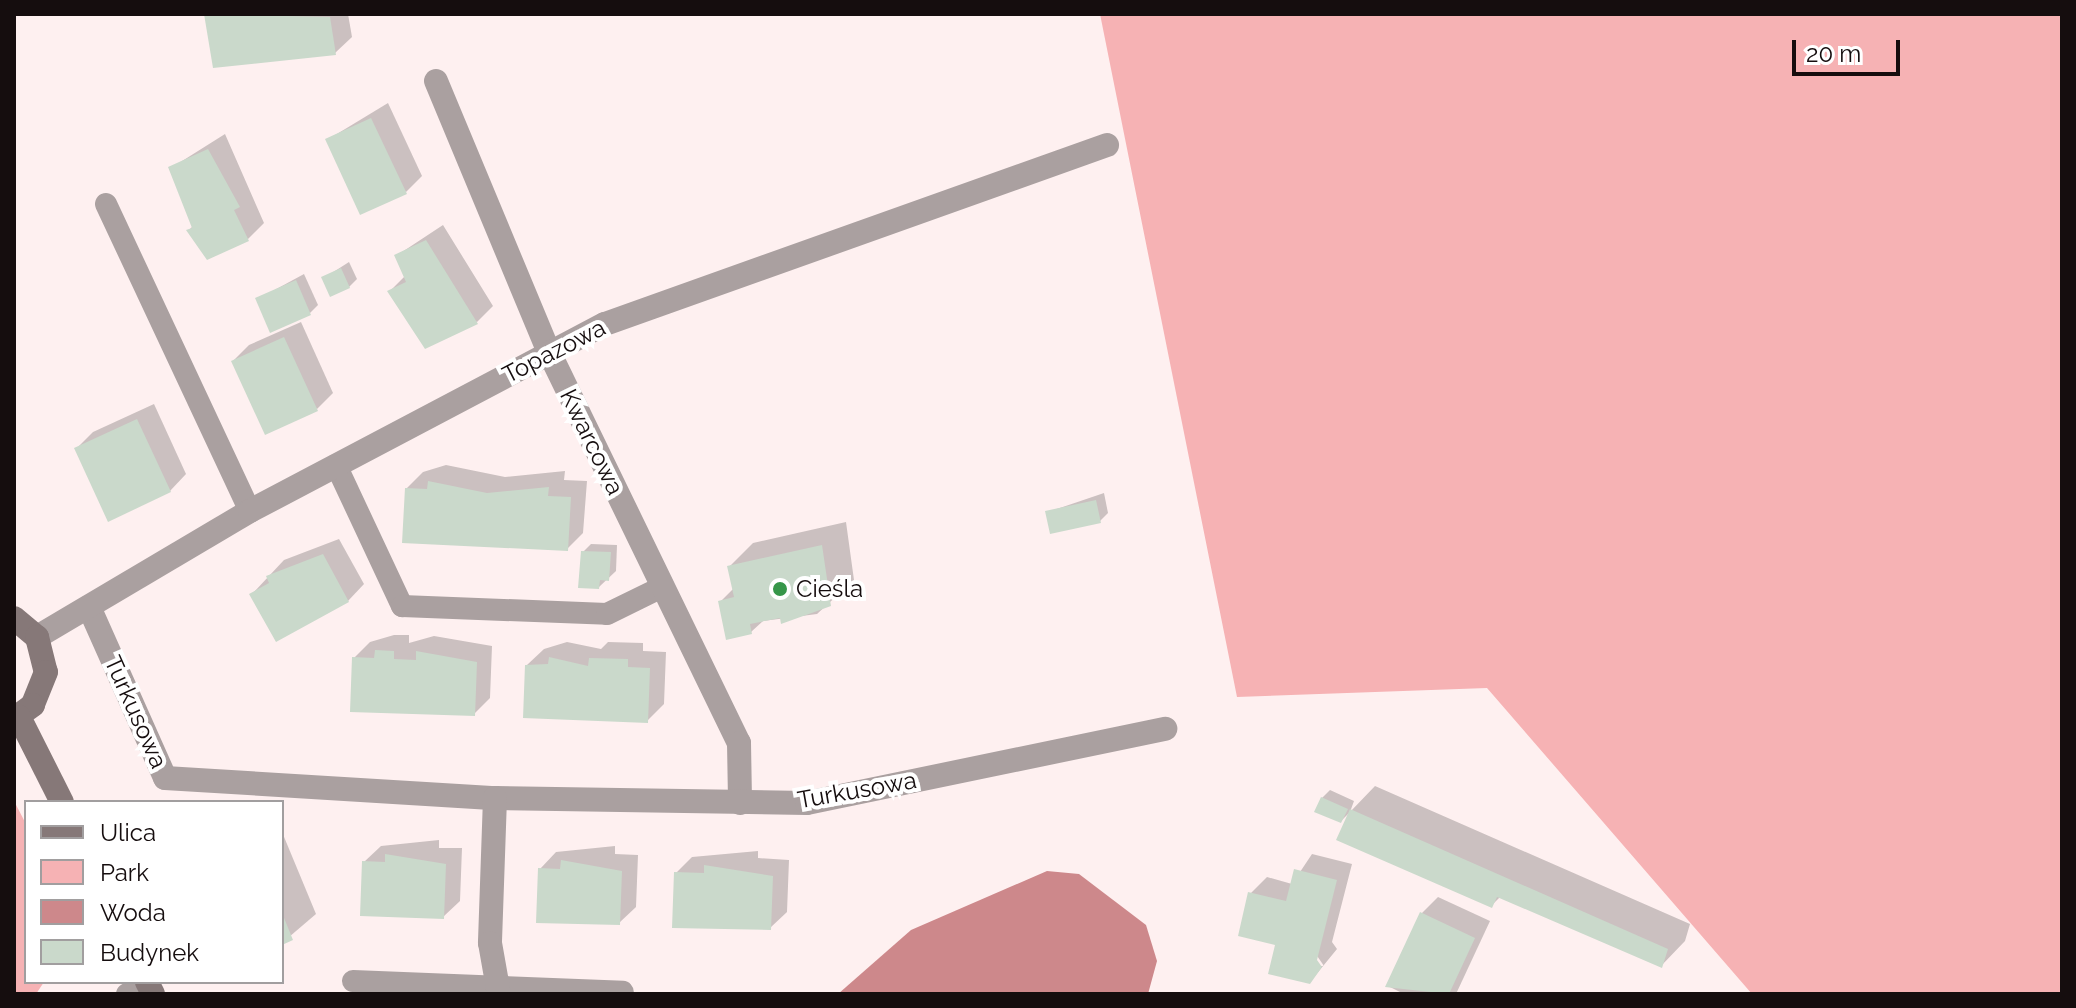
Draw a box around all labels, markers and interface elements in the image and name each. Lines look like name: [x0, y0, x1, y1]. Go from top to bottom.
scale bar: [1796, 24, 1904, 74]
text: 20 m: [1806, 39, 1861, 68]
street label: Topazowa: [498, 313, 610, 389]
street label: Kwarcowa: [554, 384, 630, 500]
place label: Cieśla: [796, 575, 863, 603]
marker: Cieśla: [771, 580, 789, 598]
street label: Turkusowa: [98, 651, 174, 773]
street label: Turkusowa: [795, 765, 919, 815]
legend: [24, 800, 284, 984]
text: Ulica: [100, 818, 156, 847]
text: Park: [100, 858, 149, 887]
text: Woda: [100, 898, 166, 927]
text: Budynek: [100, 938, 199, 967]

